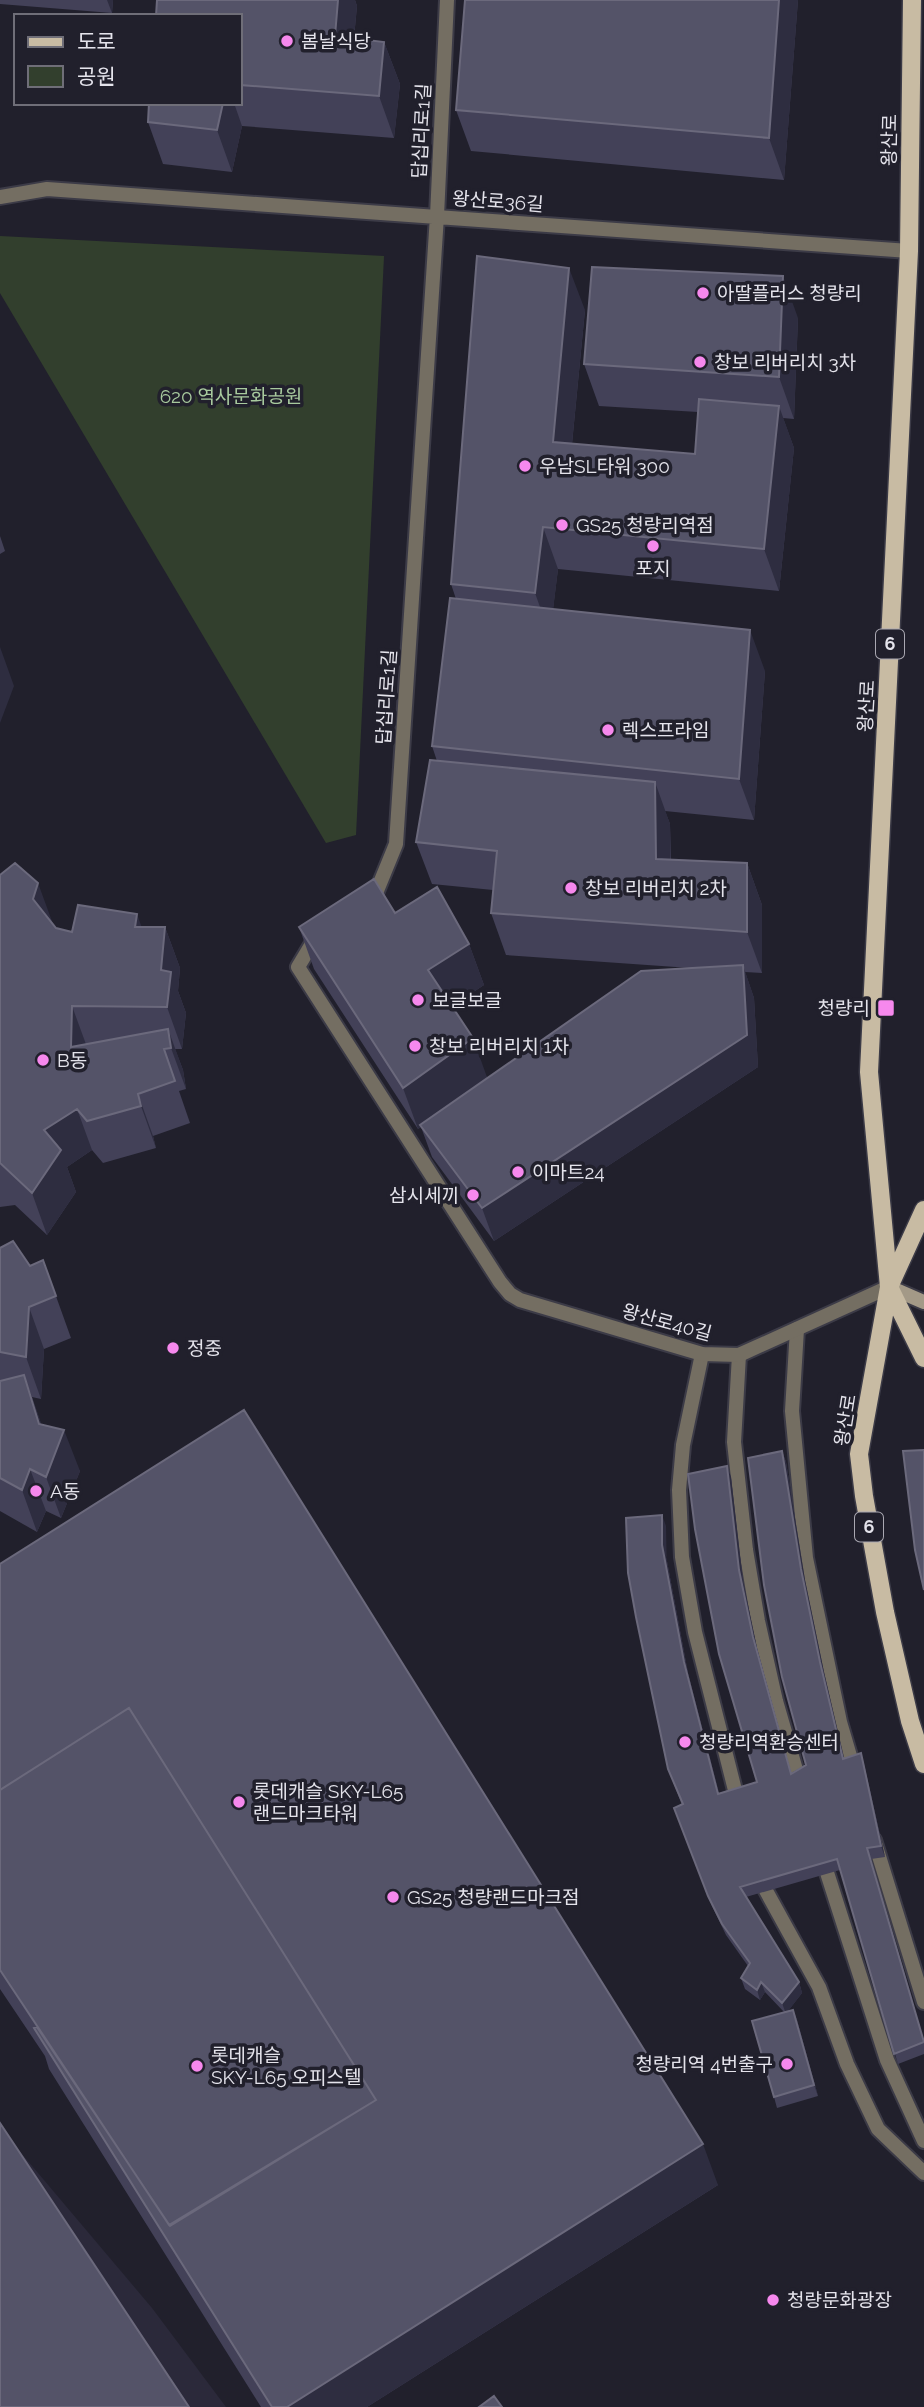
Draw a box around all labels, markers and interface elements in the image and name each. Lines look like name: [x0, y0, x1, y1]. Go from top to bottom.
legend: [14, 14, 242, 105]
text: 도로: [77, 29, 116, 54]
place label: 봄날식당: [301, 30, 371, 52]
marker: 봄날식당: [279, 33, 295, 49]
text: 공원: [77, 64, 116, 89]
street label: 답십리로1길: [408, 83, 434, 179]
street label: 왕산로: [878, 114, 900, 166]
street label: 왕산로36길: [452, 187, 544, 215]
place label: 아딸플러스 청량리: [717, 282, 862, 304]
marker: 아딸플러스 청량리: [695, 285, 711, 301]
place label: 창보 리버리치 3차: [714, 351, 856, 373]
marker: 창보 리버리치 3차: [692, 354, 708, 370]
park label: 620 역사문화공원: [160, 385, 302, 407]
place label: 우남SL타워 300: [539, 455, 670, 477]
marker: 우남SL타워 300: [517, 458, 533, 474]
place label: GS25 청량리역점: [576, 514, 714, 536]
marker: GS25 청량리역점: [554, 517, 570, 533]
marker: 포지: [645, 538, 661, 554]
place label: 포지: [636, 557, 670, 579]
road number: 6: [876, 630, 904, 658]
street label: 답십리로1길: [372, 649, 400, 745]
street label: 왕산로: [854, 679, 878, 733]
place label: 렉스프라임: [622, 719, 709, 741]
marker: 렉스프라임: [600, 722, 616, 738]
place label: 창보 리버리치 2차: [585, 877, 727, 899]
marker: 창보 리버리치 2차: [563, 880, 579, 896]
place label: 보글보글: [432, 989, 502, 1011]
marker: 보글보글: [410, 992, 426, 1008]
place label: 청량리: [818, 997, 870, 1019]
marker: 청량리: [876, 998, 896, 1018]
place label: 창보 리버리치 1차: [429, 1035, 569, 1057]
marker: 창보 리버리치 1차: [407, 1038, 423, 1054]
place label: B동: [57, 1049, 87, 1071]
marker: B동: [35, 1052, 51, 1068]
place label: 이마트24: [532, 1161, 605, 1183]
marker: 이마트24: [510, 1164, 526, 1180]
place label: 삼시세끼: [389, 1184, 459, 1206]
marker: 삼시세끼: [465, 1187, 481, 1203]
street label: 왕산로40길: [620, 1299, 714, 1345]
place label: 정중: [187, 1337, 222, 1359]
marker: 정중: [165, 1340, 181, 1356]
street label: 왕산로: [830, 1392, 860, 1448]
place label: A동: [50, 1480, 80, 1502]
marker: A동: [28, 1483, 44, 1499]
road number: 6: [855, 1512, 883, 1542]
place label: 청량리역환승센터: [699, 1731, 839, 1753]
marker: 청량리역환승센터: [677, 1734, 693, 1750]
place label: 롯데캐슬 SKY-L65 랜드마크타워: [253, 1780, 403, 1824]
marker: 롯데캐슬 SKY-L65 랜드마크타워: [231, 1794, 247, 1810]
place label: GS25 청량랜드마크점: [407, 1886, 580, 1908]
marker: GS25 청량랜드마크점: [385, 1889, 401, 1905]
place label: 롯데캐슬 SKY-L65 오피스텔: [211, 2044, 361, 2088]
place label: 청량리역 4번출구: [635, 2053, 773, 2075]
marker: 청량리역 4번출구: [779, 2056, 795, 2072]
marker: 롯데캐슬 SKY-L65 오피스텔: [189, 2058, 205, 2074]
place label: 청량문화광장: [787, 2289, 892, 2311]
marker: 청량문화광장: [765, 2292, 781, 2308]

